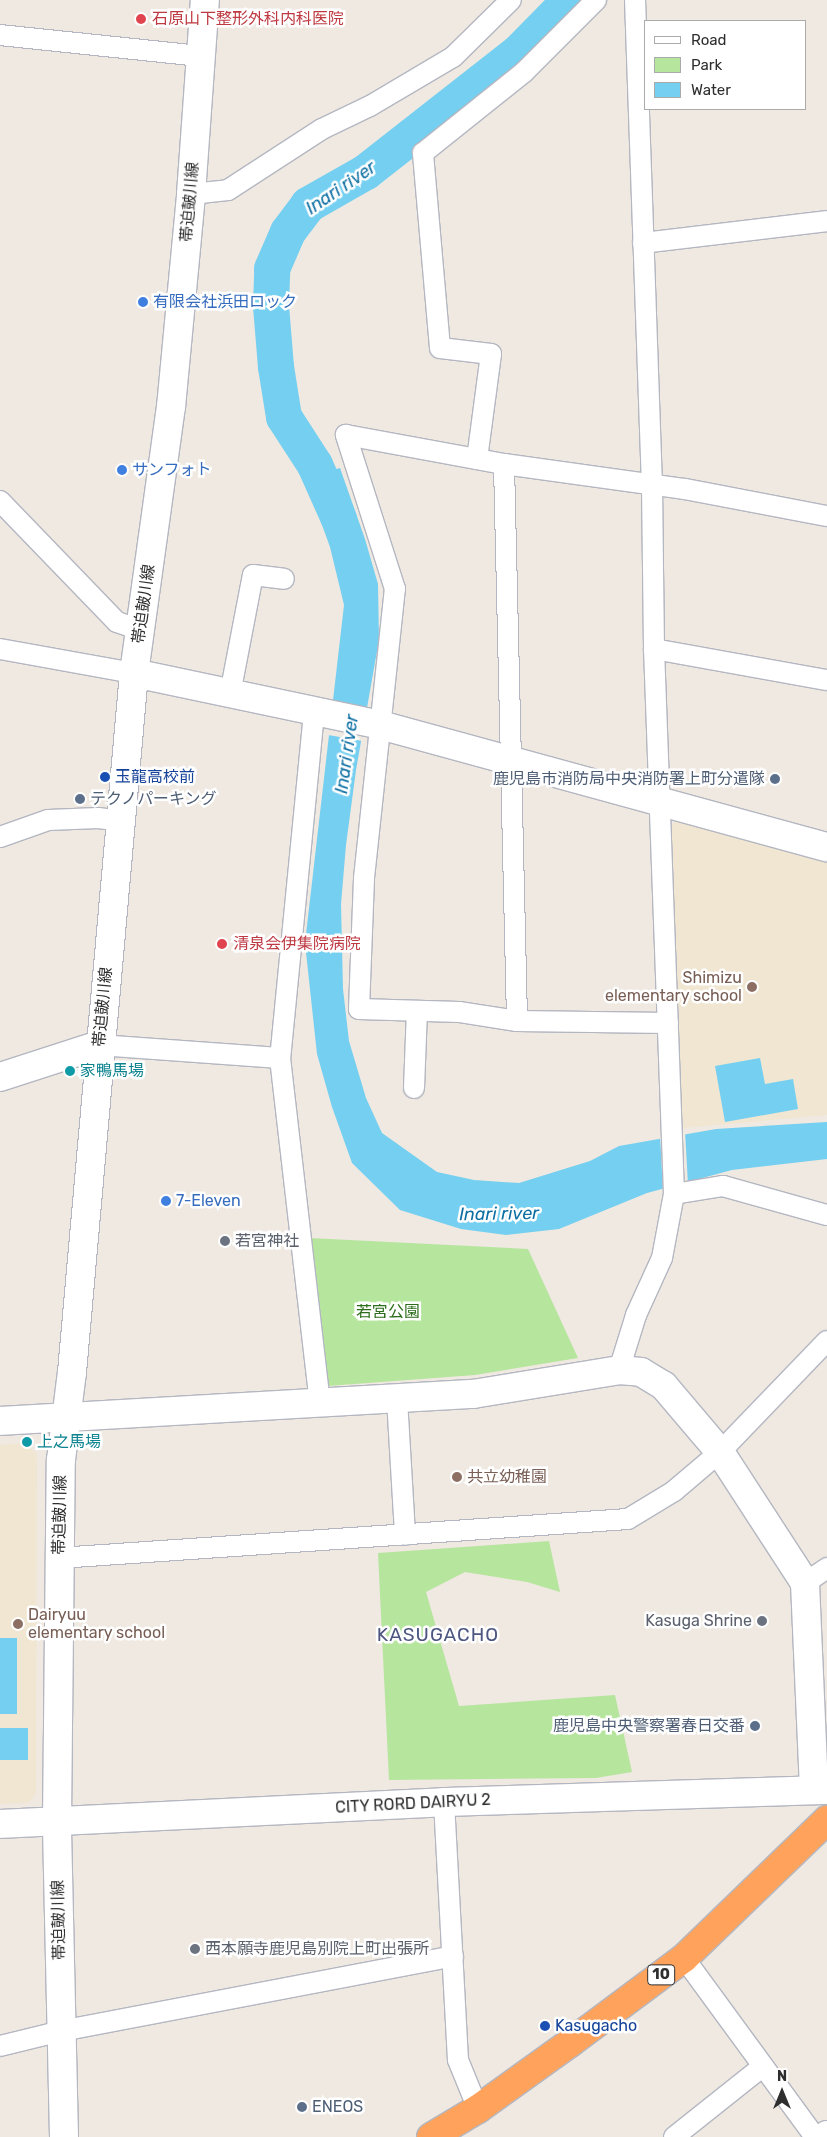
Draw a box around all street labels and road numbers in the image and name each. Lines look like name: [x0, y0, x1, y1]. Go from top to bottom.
street label: 帯迫皷川線: [177, 161, 203, 243]
street label: 帯迫皷川線: [129, 563, 159, 645]
street label: 帯迫皷川線: [90, 966, 116, 1048]
street label: 帯迫皷川線: [50, 1475, 70, 1555]
street label: CITY RORD DAIRYU 2: [335, 1790, 491, 1818]
street label: 帯迫皷川線: [49, 1880, 69, 1960]
road number: 10: [646, 1962, 676, 1988]

